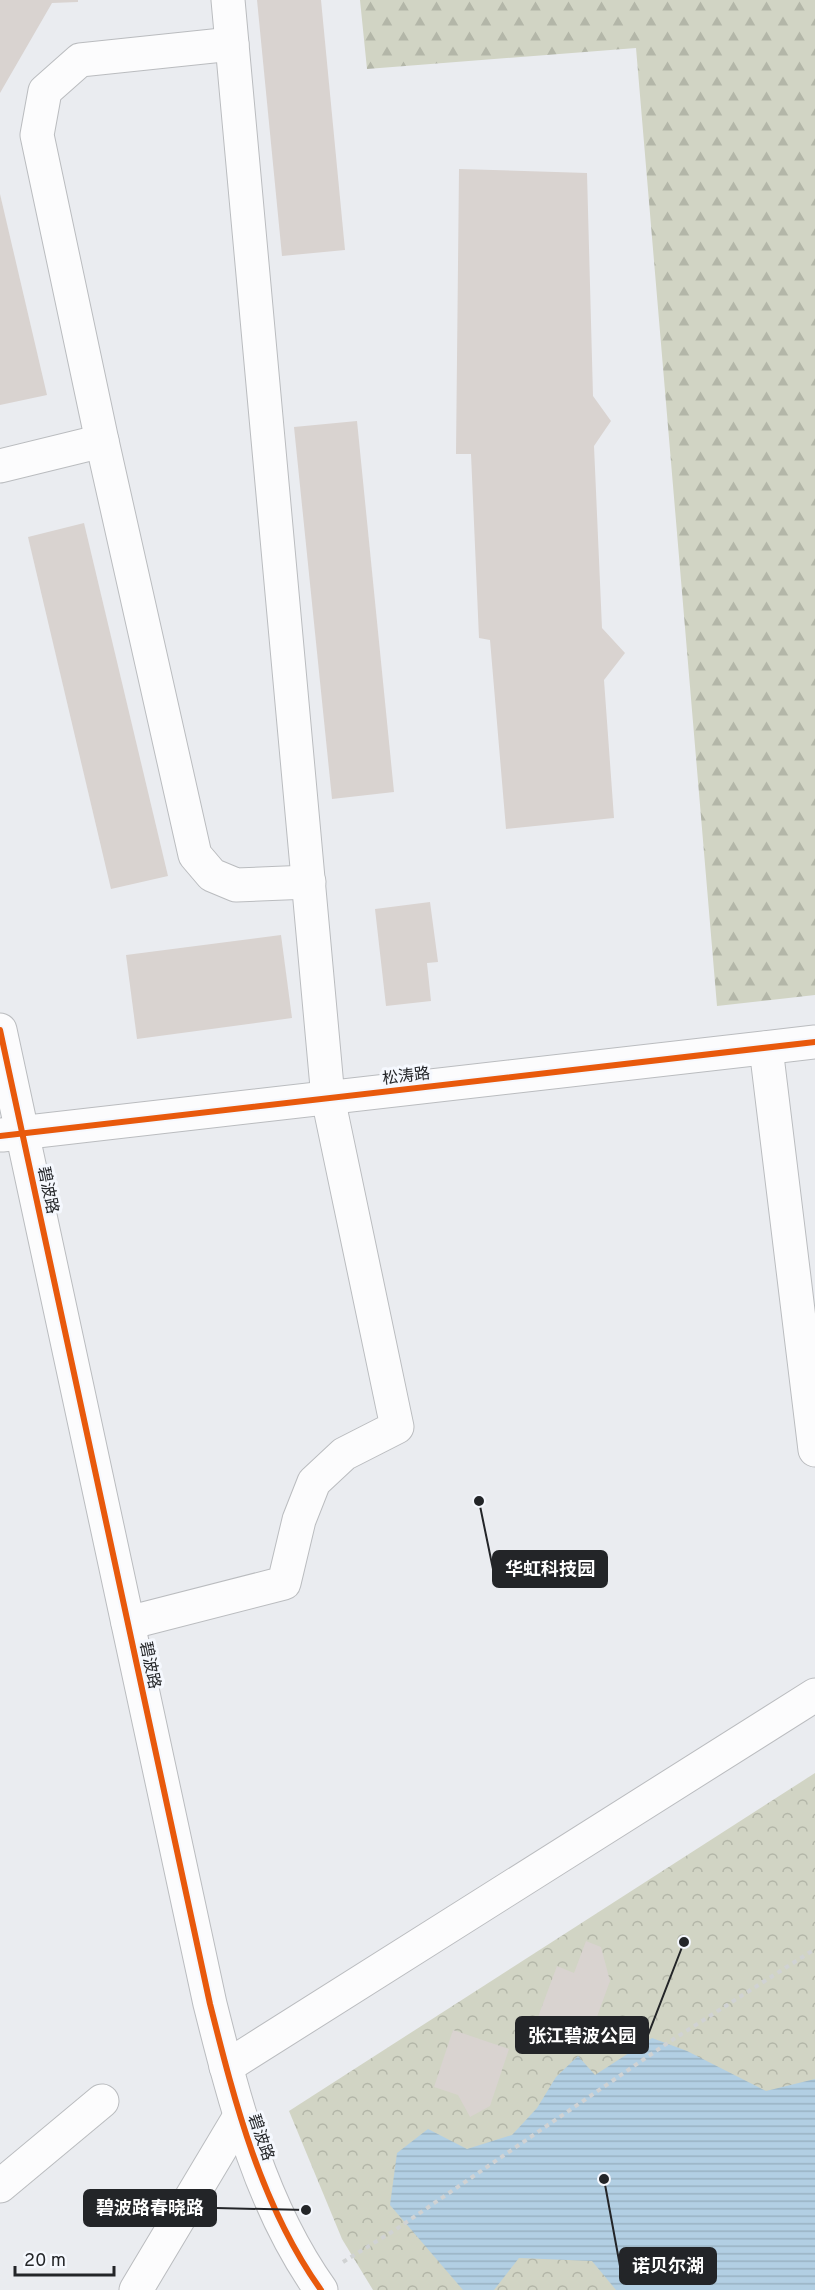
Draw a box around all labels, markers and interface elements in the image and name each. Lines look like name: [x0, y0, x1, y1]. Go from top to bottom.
street label: 松涛路: [381, 1064, 431, 1090]
street label: 碧波路: [32, 1165, 62, 1216]
callout: 华虹科技园: [493, 1551, 607, 1587]
text: 华虹科技园: [505, 1559, 595, 1582]
street label: 碧波路: [134, 1640, 164, 1691]
callout: 张江碧波公园: [516, 2017, 648, 2053]
text: 张江碧波公园: [528, 2026, 636, 2049]
street label: 碧波路: [243, 2112, 277, 2164]
callout: 碧波路春晓路: [84, 2190, 216, 2226]
text: 碧波路春晓路: [96, 2198, 204, 2221]
scale bar: [15, 2239, 114, 2277]
callout: 诺贝尔湖: [620, 2248, 716, 2284]
text: 20 m: [24, 2250, 66, 2273]
text: 诺贝尔湖: [632, 2256, 704, 2279]

